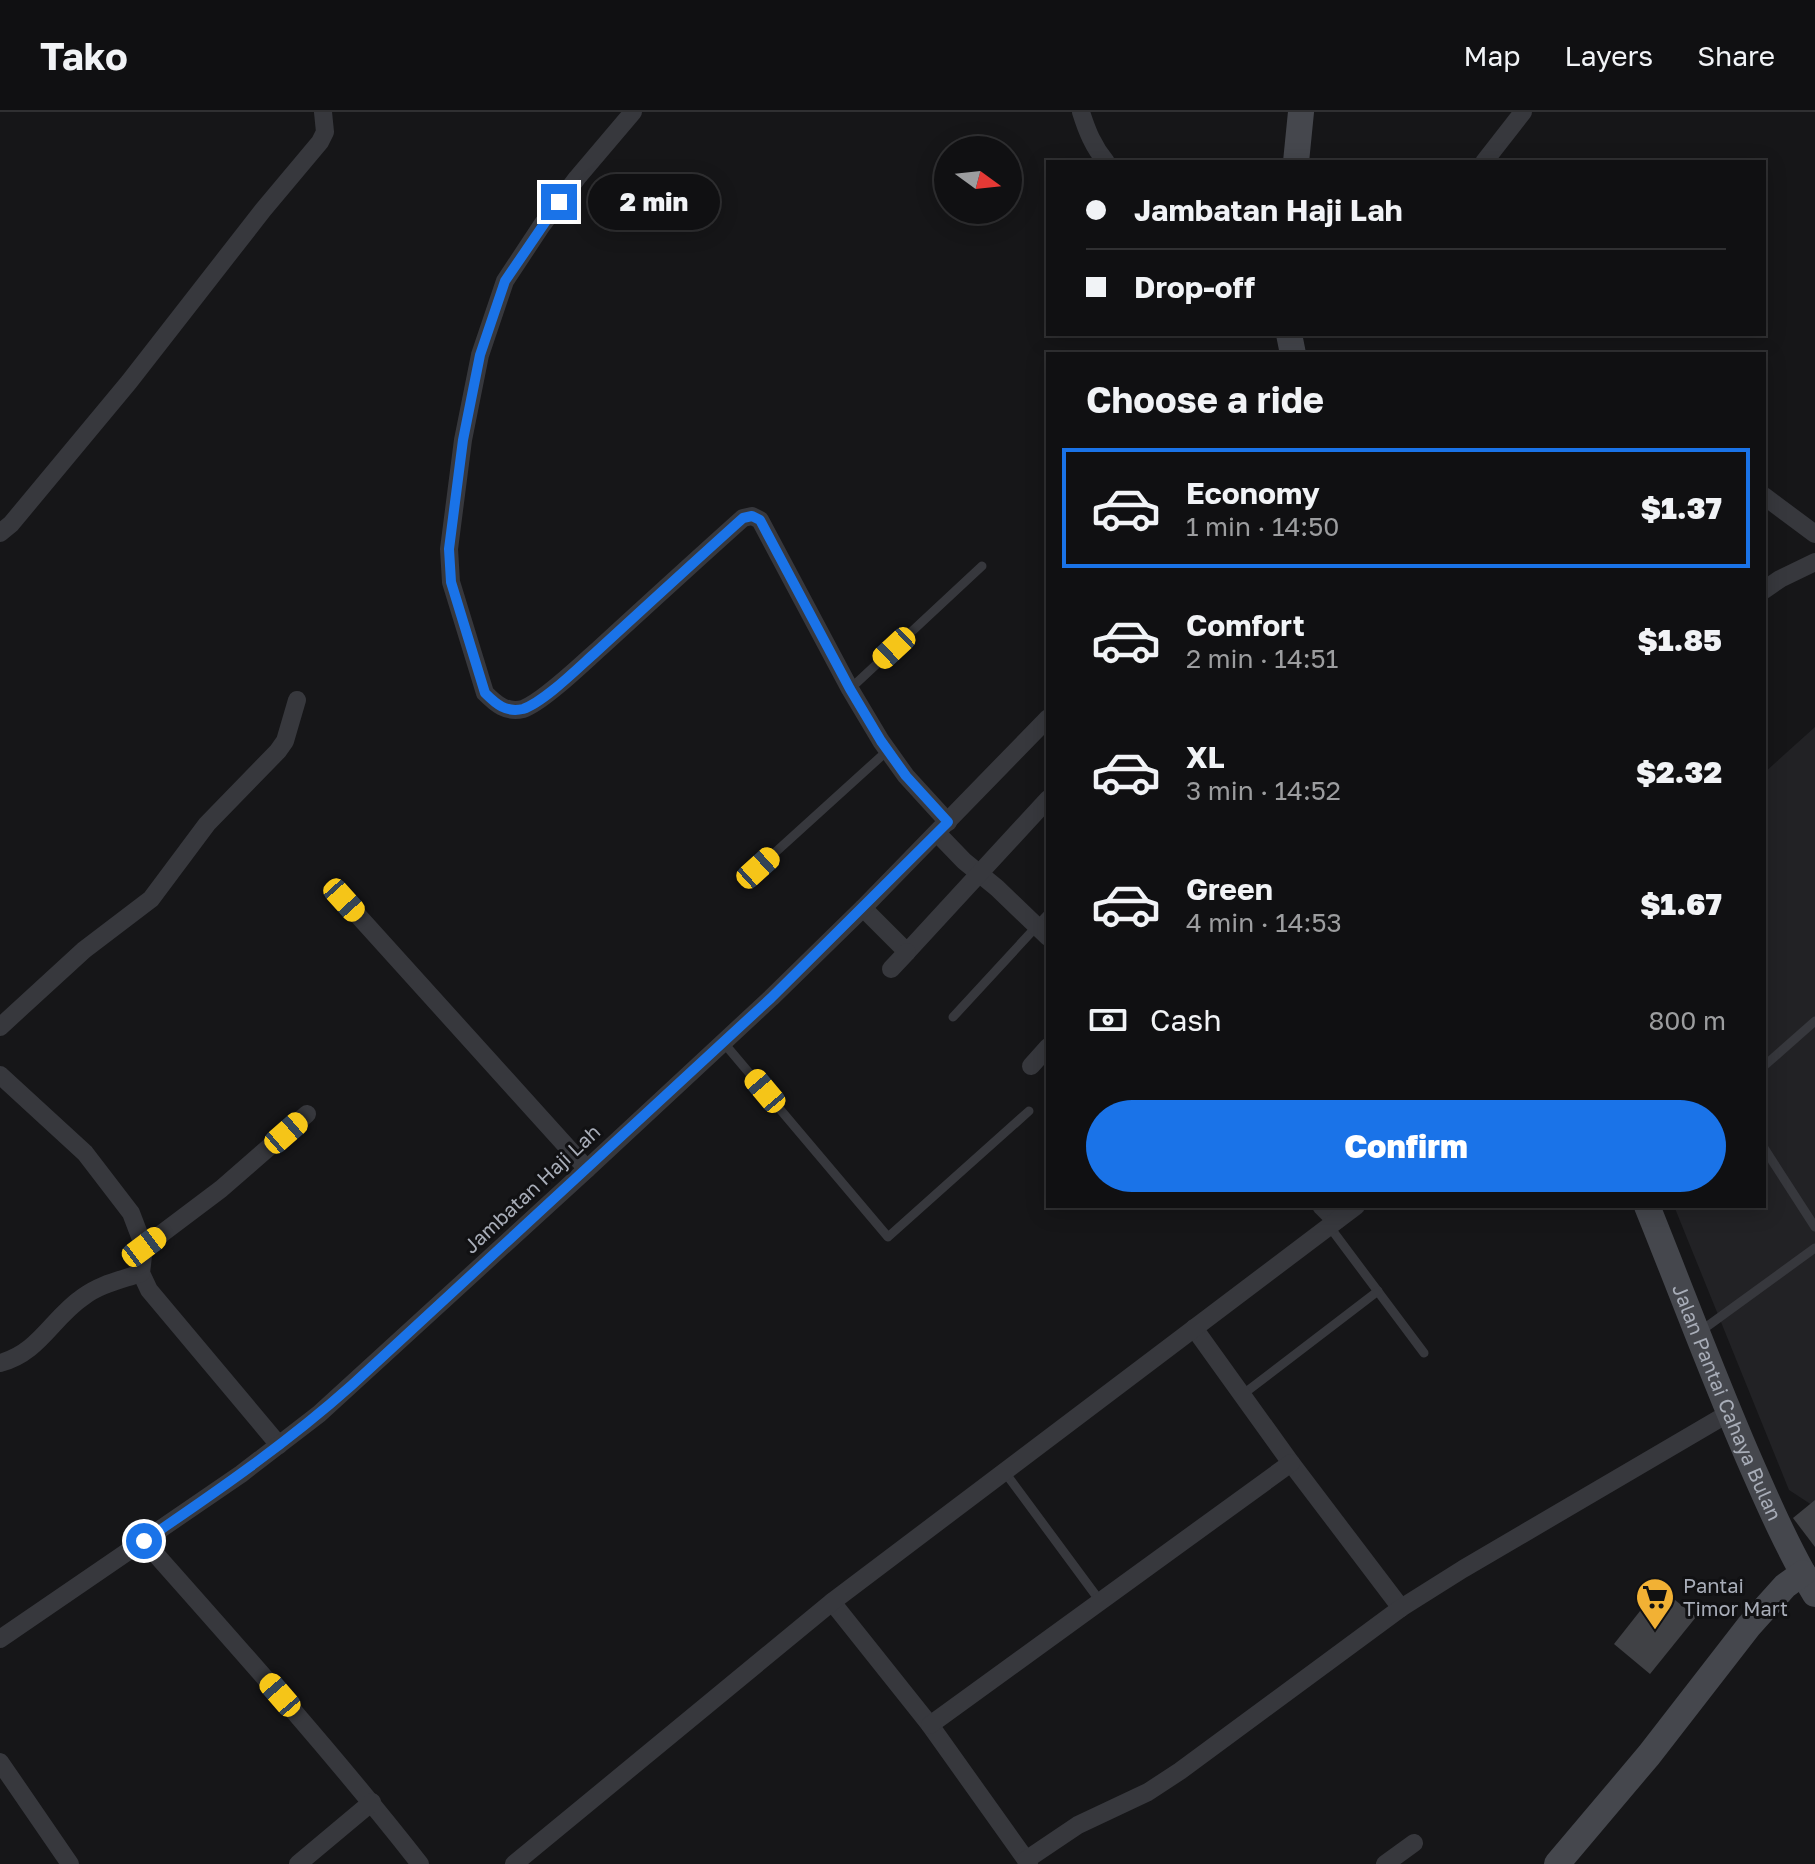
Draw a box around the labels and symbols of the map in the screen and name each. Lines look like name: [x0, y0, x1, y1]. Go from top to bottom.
north arrow: [934, 136, 1022, 224]
callout: 2 min: [587, 174, 719, 230]
route end: [541, 184, 577, 220]
car: [868, 623, 920, 673]
car: [732, 843, 784, 893]
car: [319, 874, 369, 926]
car: [740, 1065, 790, 1117]
car: [260, 1108, 312, 1158]
street label: Jambatan Haji Lah: [458, 1119, 604, 1258]
car: [118, 1223, 170, 1271]
street label: Jalan Pantai Cahaya Bulan: [1668, 1280, 1788, 1524]
route start: [126, 1523, 162, 1559]
place label: Pantai Timor Mart: [1683, 1573, 1788, 1620]
supermarket icon: Pantai Timor Mart: [1634, 1576, 1676, 1631]
car: [255, 1669, 305, 1721]

